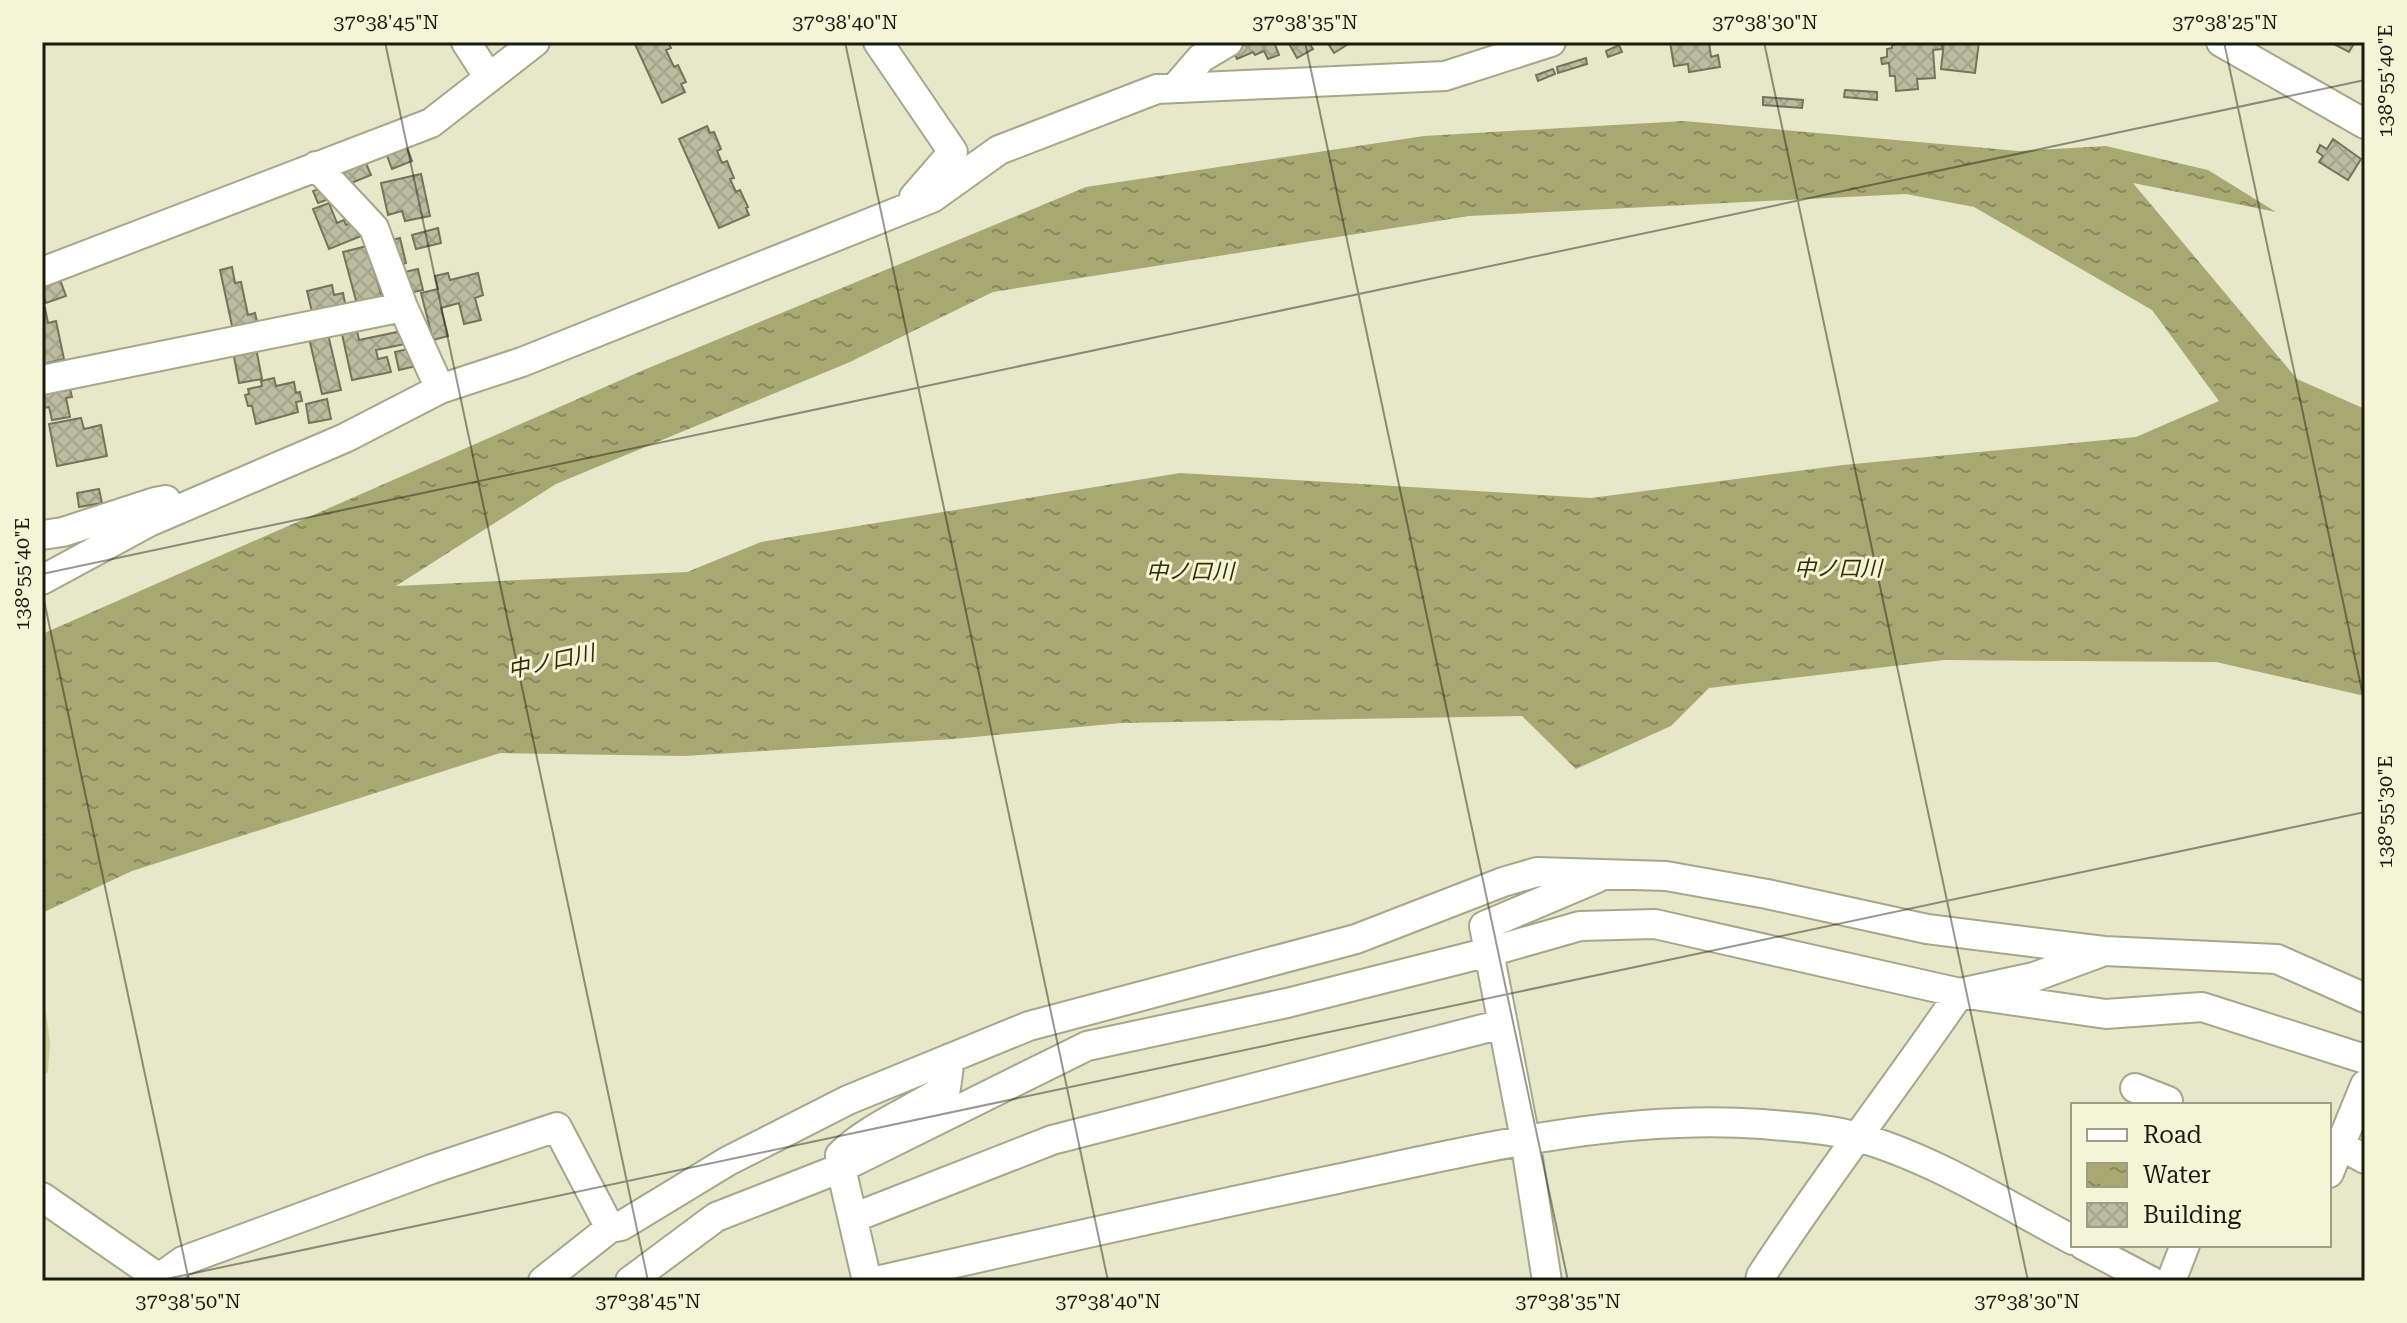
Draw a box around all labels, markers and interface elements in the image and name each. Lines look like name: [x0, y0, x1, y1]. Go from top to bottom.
text: 37°38'45"N: [333, 10, 439, 34]
text: 37°38'40"N: [792, 10, 898, 34]
text: 37°38'35"N: [1252, 10, 1358, 34]
text: 37°38'30"N: [1712, 10, 1818, 34]
text: 37°38'25"N: [2172, 10, 2278, 34]
text: 138°55'40"E: [2373, 24, 2397, 138]
text: 138°55'40"E: [10, 517, 34, 631]
water label: 中ノ口川: [1794, 556, 1884, 581]
water label: 中ノ口川: [1146, 559, 1236, 584]
water label: 中ノ口川: [505, 640, 599, 683]
text: 138°55'30"E: [2373, 755, 2397, 869]
legend: [2071, 1103, 2331, 1247]
text: Road: [2143, 1121, 2202, 1149]
text: Water: [2143, 1161, 2211, 1189]
text: Building: [2143, 1201, 2241, 1229]
text: 37°38'50"N: [135, 1289, 241, 1313]
text: 37°38'45"N: [595, 1289, 701, 1313]
text: 37°38'40"N: [1055, 1289, 1161, 1313]
text: 37°38'35"N: [1515, 1289, 1621, 1313]
text: 37°38'30"N: [1974, 1289, 2080, 1313]

